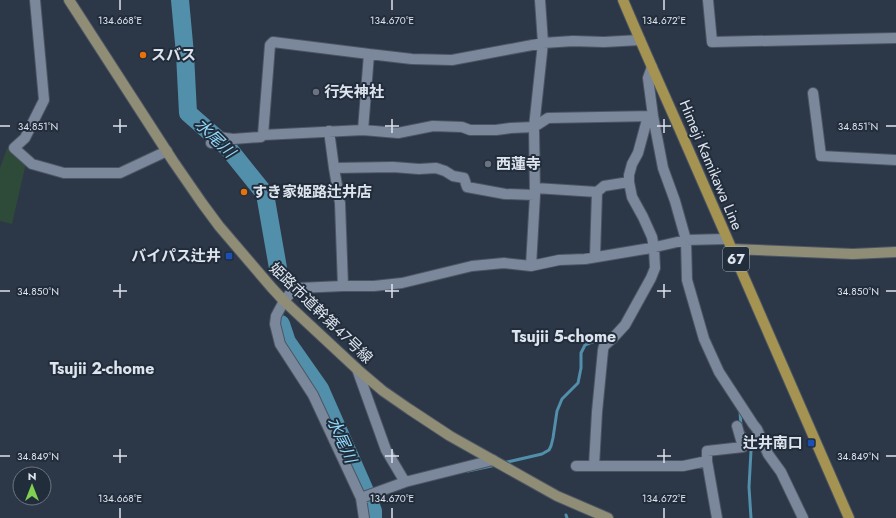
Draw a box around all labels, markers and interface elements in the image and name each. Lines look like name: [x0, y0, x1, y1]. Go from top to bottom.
text: 134.668°E: [98, 13, 142, 28]
text: 134.670°E: [370, 13, 414, 28]
text: 134.672°E: [642, 13, 686, 28]
place label: スバス: [151, 44, 196, 66]
marker: スバス: [138, 50, 148, 60]
place label: 行矢神社: [324, 81, 384, 103]
marker: 行矢神社: [311, 87, 321, 97]
street label: Himeji Kamikawa Line: [674, 97, 748, 234]
water label: 水尾川: [190, 113, 242, 164]
text: 34.851°N: [18, 119, 58, 134]
text: 34.851°N: [838, 119, 878, 134]
place label: 西蓮寺: [496, 153, 541, 175]
marker: 西蓮寺: [483, 159, 493, 169]
place label: すき家姫路辻井店: [252, 181, 372, 203]
marker: すき家姫路辻井店: [239, 187, 249, 197]
place label: バイパス辻井: [131, 245, 221, 267]
road number: 67: [723, 247, 749, 271]
marker: バイパス辻井: [224, 251, 234, 261]
street label: 姫路市道幹第47号線: [264, 258, 378, 368]
text: 34.850°N: [17, 284, 59, 299]
text: 34.850°N: [837, 284, 879, 299]
district label: Tsujii 5-chome: [512, 325, 616, 348]
district label: Tsujii 2-chome: [50, 357, 154, 380]
water label: 水尾川: [322, 413, 363, 468]
place label: 辻井南口: [743, 432, 803, 454]
marker: 辻井南口: [806, 438, 816, 448]
text: 34.849°N: [17, 449, 59, 464]
text: 34.849°N: [837, 449, 879, 464]
north arrow: [12, 466, 52, 506]
text: N: [28, 468, 36, 484]
text: 134.668°E: [98, 491, 142, 506]
text: 134.670°E: [370, 491, 414, 506]
text: 134.672°E: [642, 491, 686, 506]

